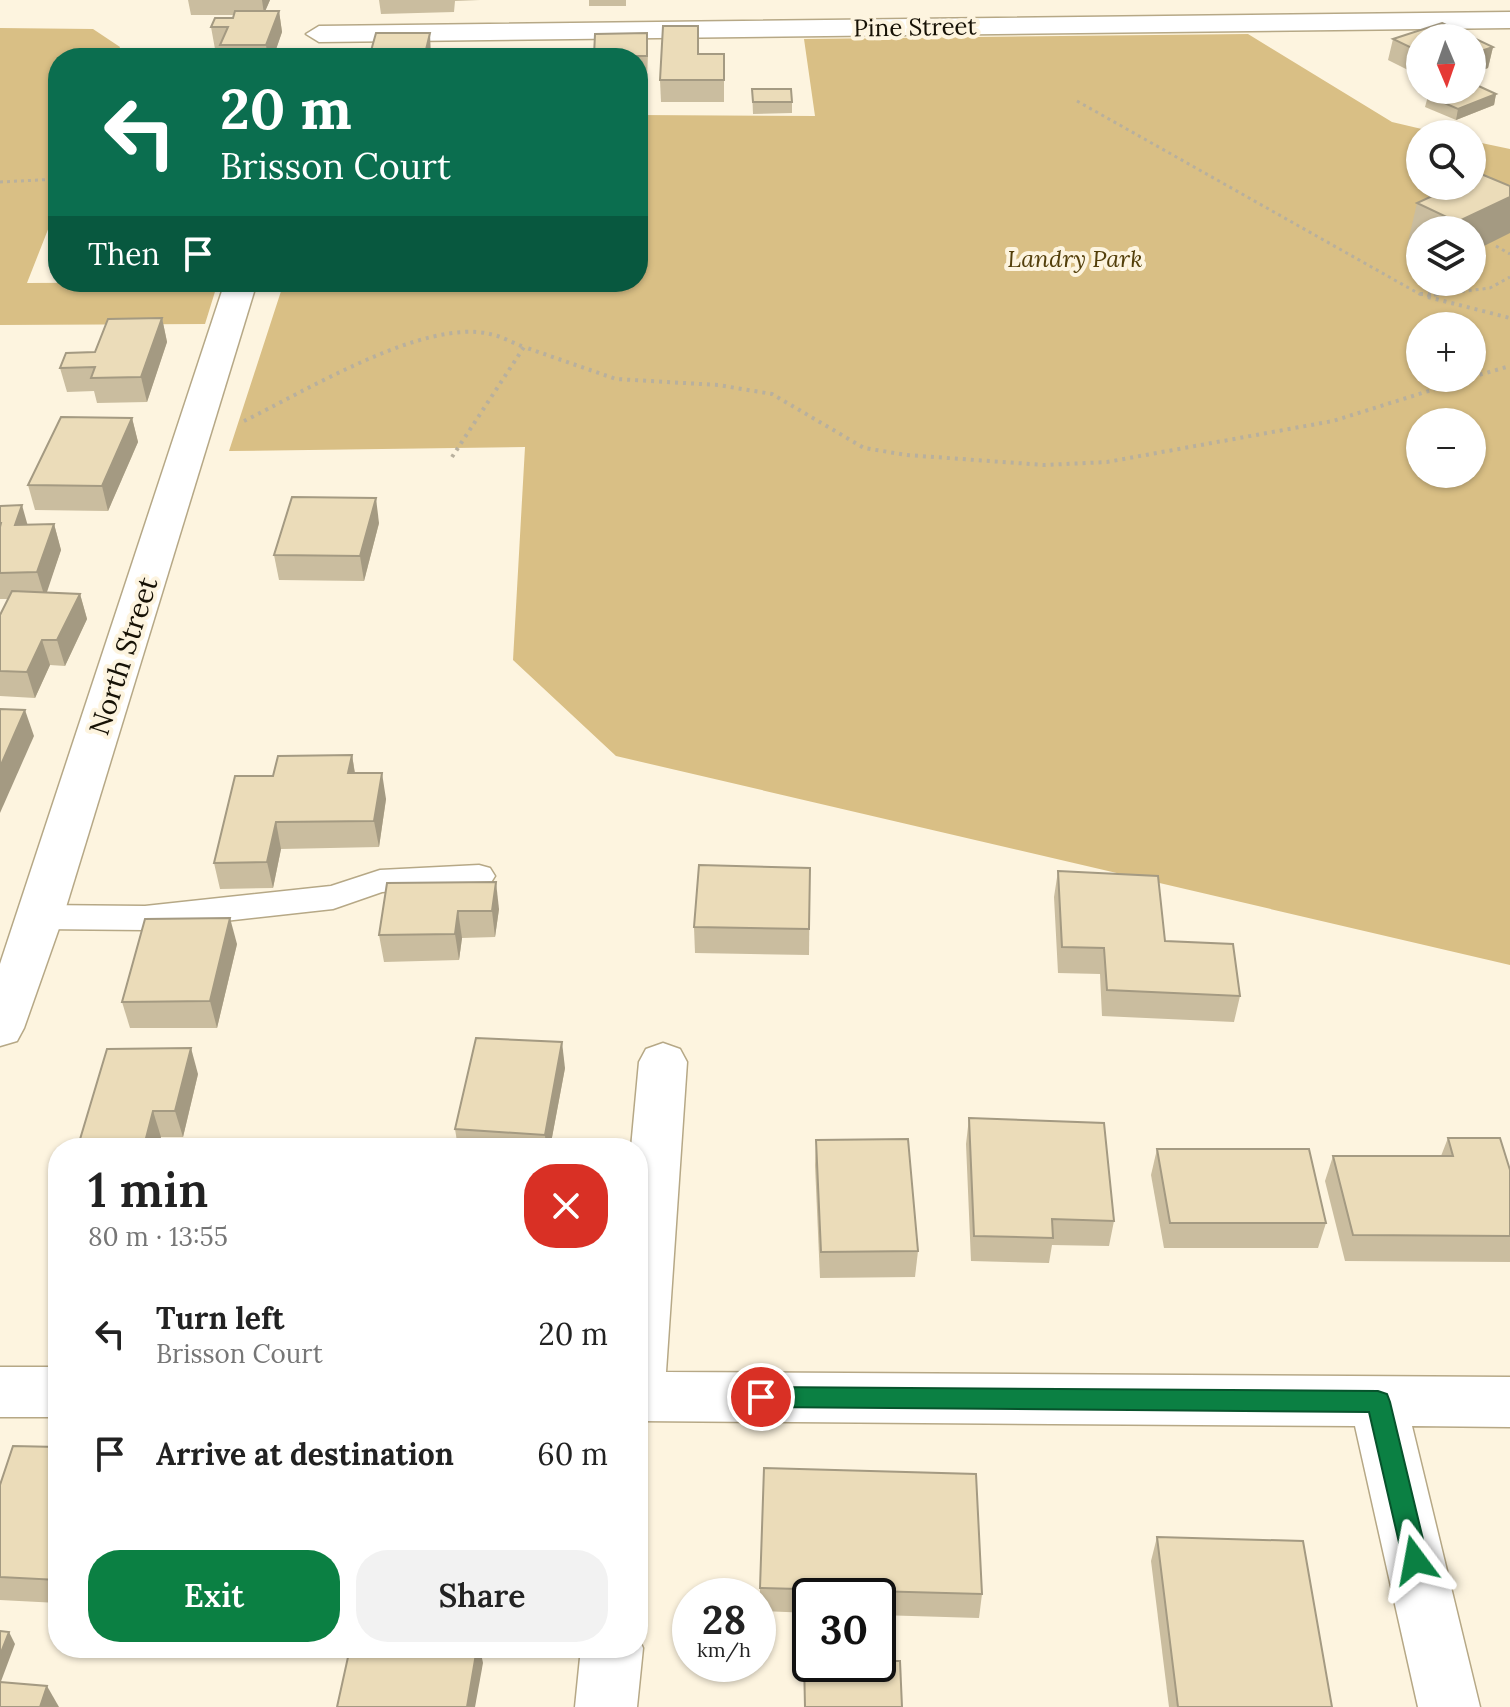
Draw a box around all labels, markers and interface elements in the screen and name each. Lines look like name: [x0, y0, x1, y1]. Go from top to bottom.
street label: Pine Street: [853, 10, 978, 44]
north arrow: [1406, 24, 1486, 104]
map controls: [1406, 24, 1486, 488]
text: 20 m: [220, 73, 352, 144]
icon: left: [88, 80, 192, 184]
button: search: [1406, 120, 1486, 200]
text: Brisson Court: [220, 143, 451, 189]
button: layers: [1406, 216, 1486, 296]
icon: arrive: [176, 232, 220, 276]
text: Then: [88, 235, 160, 273]
park label: Landry Park: [1007, 243, 1143, 274]
button: +: [1406, 312, 1486, 392]
button: −: [1406, 408, 1486, 488]
street label: North Street: [81, 572, 166, 740]
text: 1 min: [88, 1159, 208, 1220]
button: close: [524, 1164, 608, 1248]
text: 80 m · 13:55: [88, 1220, 228, 1253]
text: Turn left: [156, 1299, 284, 1337]
icon: left: [88, 1312, 132, 1356]
text: 20 m: [539, 1315, 608, 1353]
text: Brisson Court: [156, 1337, 323, 1370]
pin: [727, 1363, 795, 1431]
icon: arrive: [739, 1375, 783, 1419]
icon: arrive: [88, 1432, 132, 1476]
text: Arrive at destination: [156, 1435, 454, 1473]
text: 60 m: [537, 1435, 608, 1473]
position arrow: [1373, 1518, 1457, 1602]
button: Exit: [88, 1550, 340, 1642]
button: Share: [356, 1550, 608, 1642]
speed limit sign: 30: [792, 1578, 896, 1682]
text: 28: [702, 1594, 746, 1645]
text: km/h: [697, 1637, 751, 1662]

